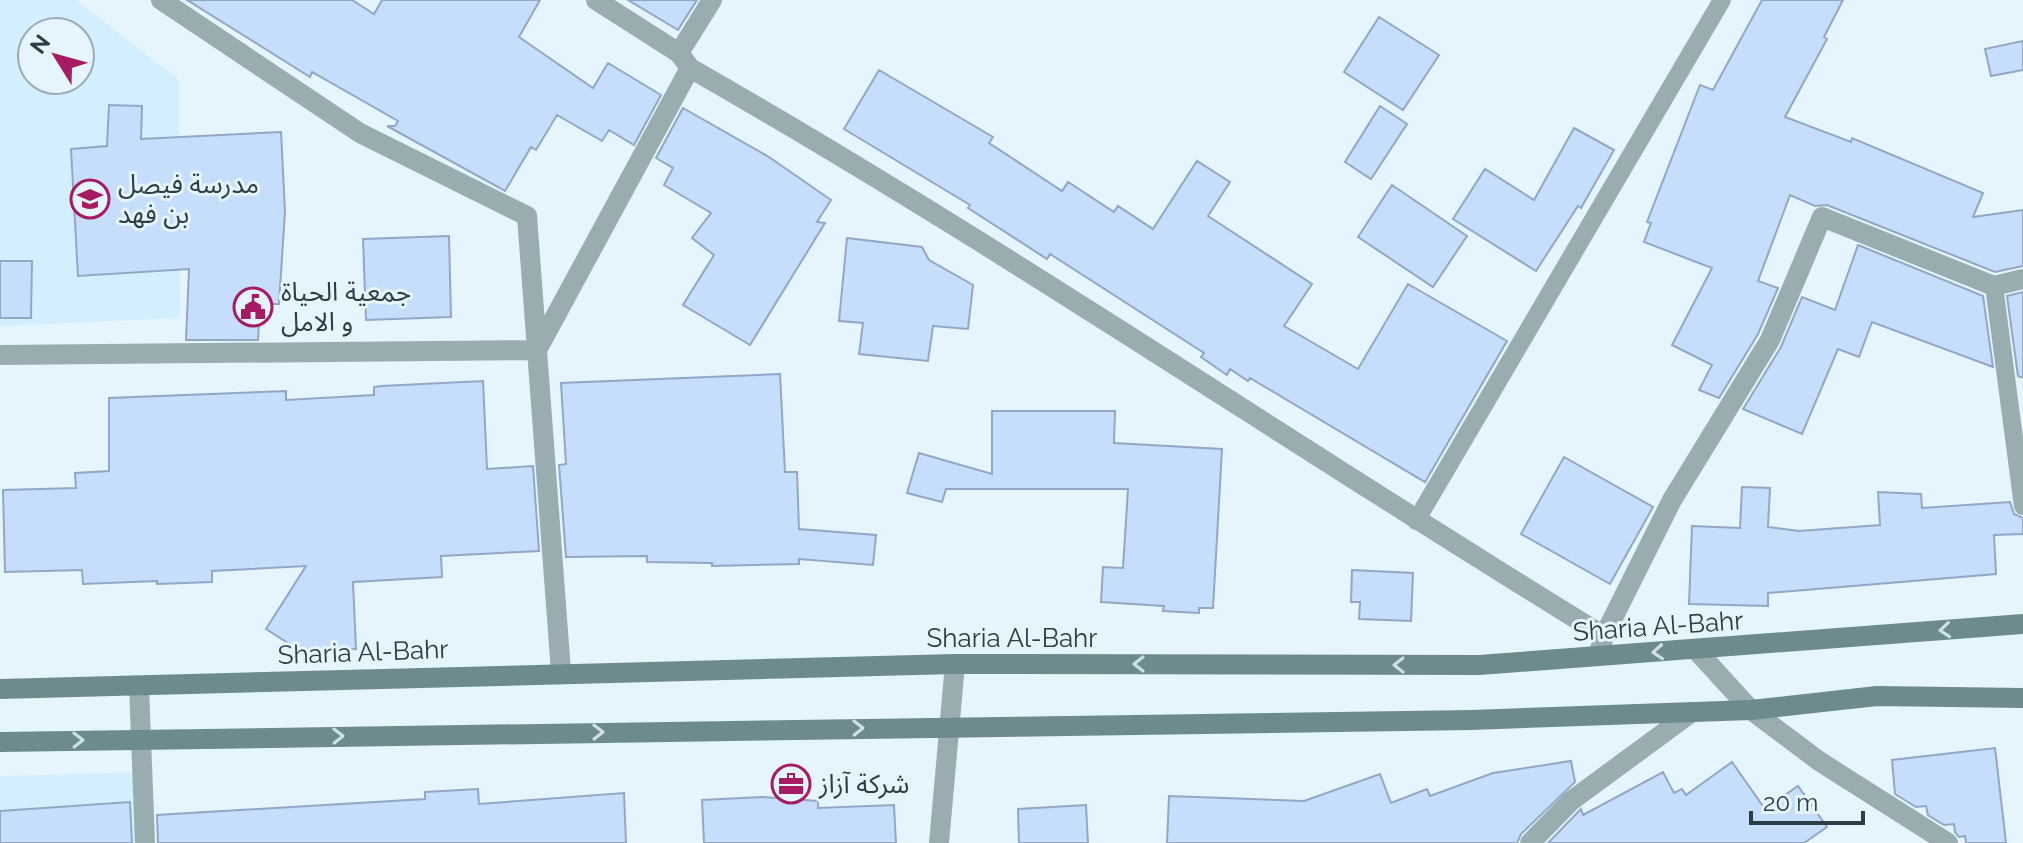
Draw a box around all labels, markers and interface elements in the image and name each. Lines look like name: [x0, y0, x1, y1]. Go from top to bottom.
north arrow: [16, 16, 96, 96]
text: N: [25, 29, 55, 58]
place label: مدرسة فيصل بن فهد: [118, 169, 259, 229]
school or university icon: مدرسة فيصل بن فهد: [69, 178, 111, 220]
place label: جمعية الحياة و الامل: [281, 277, 411, 337]
public building icon: جمعية الحياة و الامل: [232, 286, 274, 328]
street label: Sharia Al-Bahr: [1572, 605, 1744, 647]
one-way arrow: [1938, 621, 1951, 638]
street label: Sharia Al-Bahr: [927, 623, 1097, 653]
street label: Sharia Al-Bahr: [277, 634, 449, 670]
one-way arrow: [1651, 643, 1664, 660]
one-way arrow: [1132, 655, 1145, 673]
one-way arrow: [1392, 656, 1405, 674]
one-way arrow: [852, 719, 865, 736]
one-way arrow: [592, 723, 605, 741]
one-way arrow: [332, 727, 345, 745]
one-way arrow: [72, 731, 85, 749]
office icon: شركة آزاز: [770, 763, 812, 805]
place label: شركة آزاز: [818, 769, 909, 799]
scale bar: [1751, 775, 1863, 825]
text: 20 m: [1763, 788, 1818, 817]

